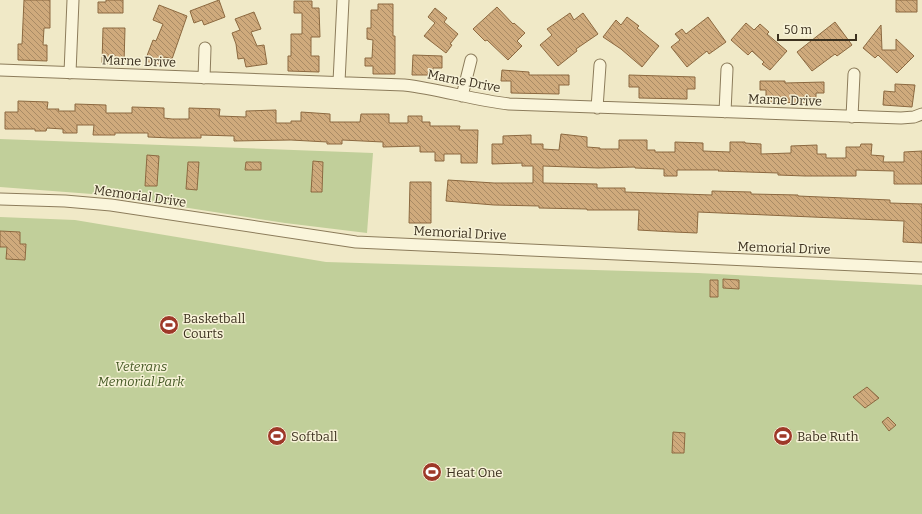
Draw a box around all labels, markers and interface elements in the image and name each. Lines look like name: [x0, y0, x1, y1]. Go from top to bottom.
scale bar: [778, 16, 856, 42]
text: 50 m: [784, 23, 813, 37]
street label: Marne Drive: [102, 52, 176, 70]
street label: Marne Drive: [426, 67, 502, 95]
street label: Marne Drive: [748, 91, 822, 109]
street label: Memorial Drive: [93, 182, 187, 210]
street label: Memorial Drive: [413, 223, 507, 243]
street label: Memorial Drive: [737, 239, 831, 257]
place label: Basketball Courts: [183, 311, 245, 341]
sports icon: Basketball Courts: [158, 314, 180, 336]
park label: Veterans Memorial Park: [98, 359, 185, 389]
sports icon: Softball: [266, 425, 288, 447]
sports icon: Babe Ruth: [772, 425, 794, 447]
place label: Softball: [291, 429, 338, 444]
place label: Babe Ruth: [797, 429, 859, 444]
sports icon: Heat One: [421, 461, 443, 483]
place label: Heat One: [446, 465, 502, 480]

